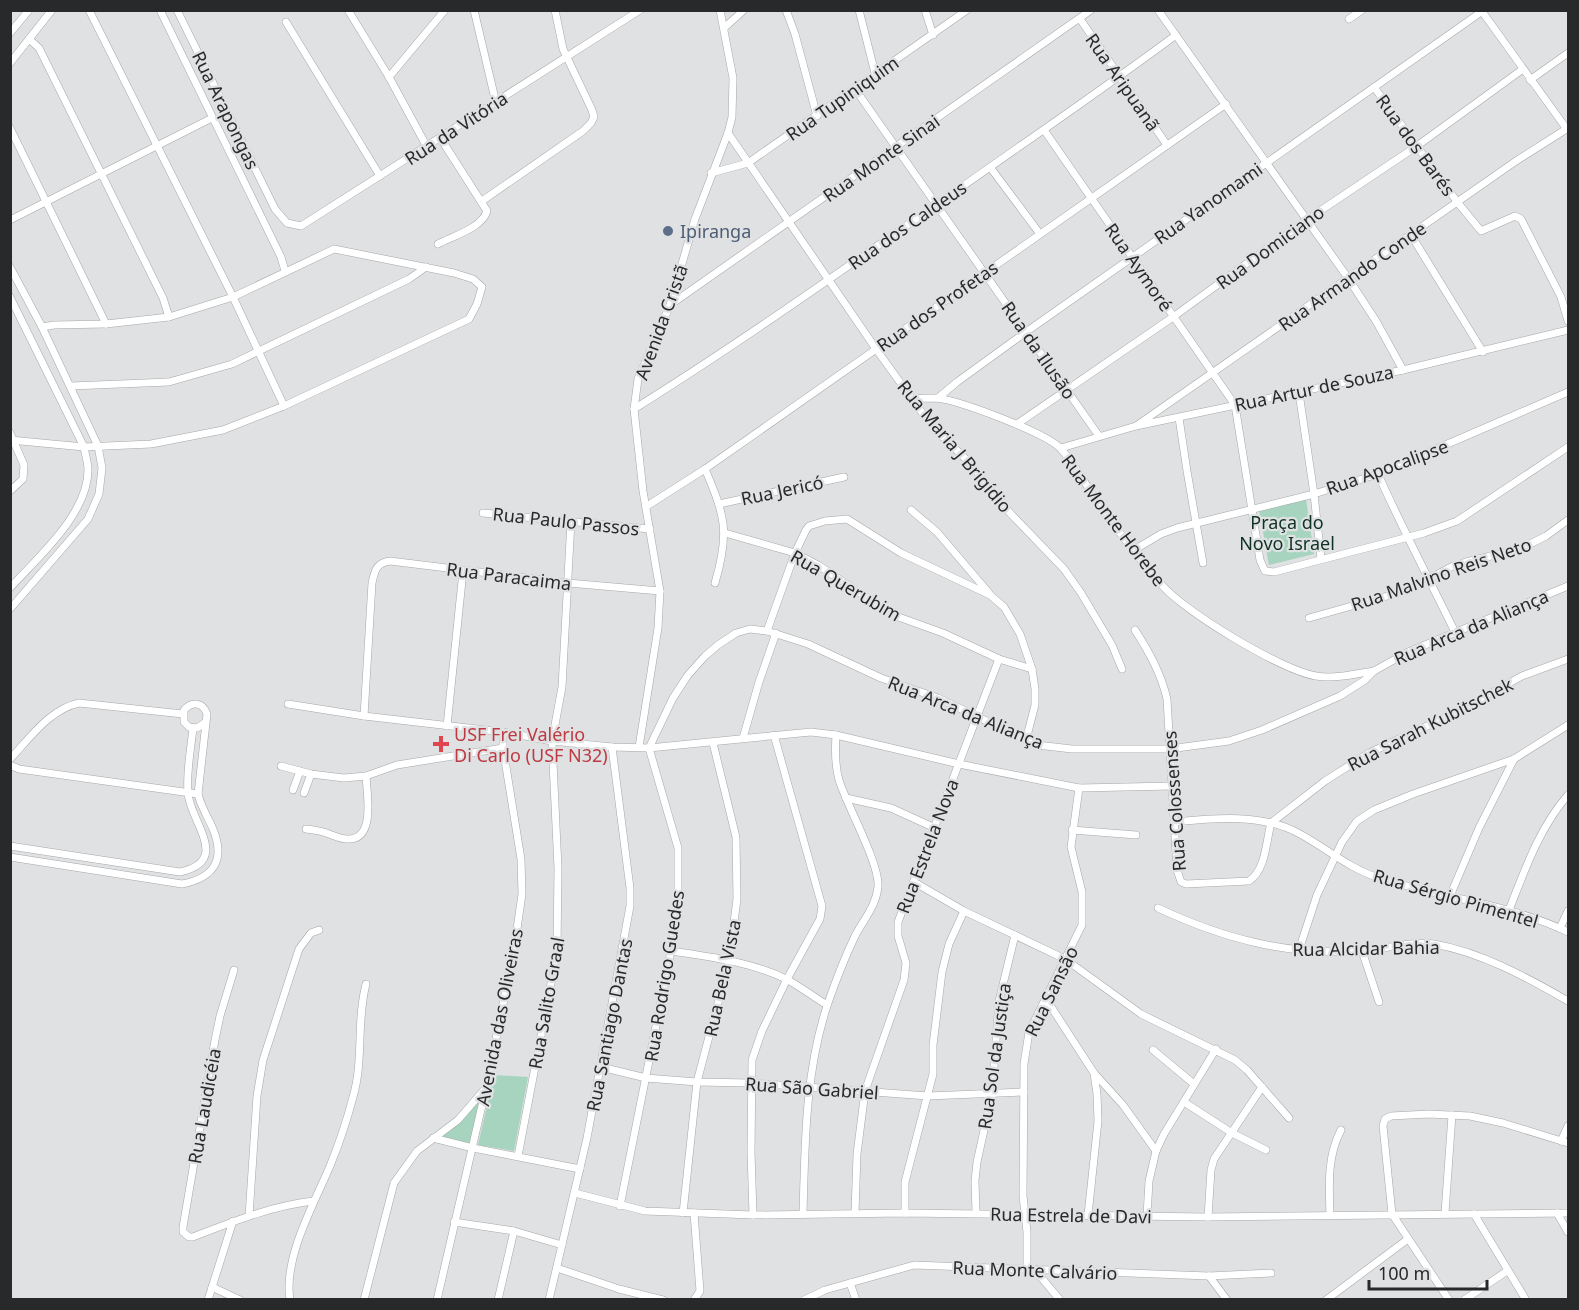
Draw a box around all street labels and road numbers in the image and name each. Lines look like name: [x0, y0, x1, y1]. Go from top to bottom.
street label: Rua Aripuanã: [1080, 28, 1166, 136]
street label: Rua Arapongas: [187, 47, 265, 173]
street label: Rua Tupiniquim: [781, 50, 903, 146]
street label: Rua da Vitória: [400, 86, 512, 170]
street label: Rua dos Barés: [1371, 89, 1461, 201]
street label: Rua Monte Sinai: [818, 109, 944, 207]
street label: Rua Yanomami: [1149, 157, 1267, 249]
street label: Rua dos Caldeus: [843, 175, 971, 275]
street label: Rua Domiciano: [1211, 200, 1329, 294]
street label: Rua Armando Conde: [1273, 216, 1431, 336]
street label: Rua Aymoré: [1100, 218, 1178, 316]
street label: Rua dos Profetas: [872, 255, 1002, 357]
street label: Avenida Cristã: [629, 261, 693, 383]
street label: Rua da Ilusão: [996, 296, 1082, 404]
street label: Rua Artur de Souza: [1232, 359, 1396, 417]
street label: Rua Maria J Brigídio: [892, 375, 1018, 517]
street label: Rua Apocalipse: [1323, 434, 1451, 500]
street label: Rua Monte Horebe: [1056, 449, 1172, 591]
street label: Rua Jericó: [739, 470, 825, 510]
street label: Rua Paulo Passos: [492, 501, 640, 541]
street label: Rua Malvino Reis Neto: [1348, 532, 1534, 616]
street label: Rua Querubim: [787, 544, 905, 626]
street label: Rua Paracaima: [445, 556, 573, 596]
street label: Rua Arca da Aliança: [1390, 584, 1552, 670]
street label: Rua Arca da Aliança: [885, 670, 1047, 754]
street label: Rua Sarah Kubitschek: [1343, 672, 1517, 776]
street label: Rua Colossenses: [1157, 730, 1191, 872]
street label: Rua Estrela Nova: [890, 775, 964, 917]
street label: Rua Sérgio Pimentel: [1371, 863, 1541, 933]
street label: Rua Rodrigo Guedes: [639, 889, 689, 1063]
street label: Rua Bela Vista: [698, 917, 746, 1039]
street label: Avenida das Oliveiras: [470, 926, 528, 1108]
street label: Rua Salito Graal: [523, 935, 569, 1071]
street label: Rua Alcidar Bahia: [1292, 935, 1440, 961]
street label: Rua Santiago Dantas: [580, 936, 638, 1114]
street label: Rua Sansão: [1019, 942, 1083, 1040]
street label: Rua Sol da Justiça: [972, 981, 1016, 1131]
street label: Rua Laudicéia: [182, 1046, 226, 1166]
street label: Rua São Gabriel: [744, 1071, 880, 1105]
street label: Rua Estrela de Davi: [990, 1202, 1152, 1228]
street label: Rua Monte Calvário: [952, 1255, 1118, 1285]

